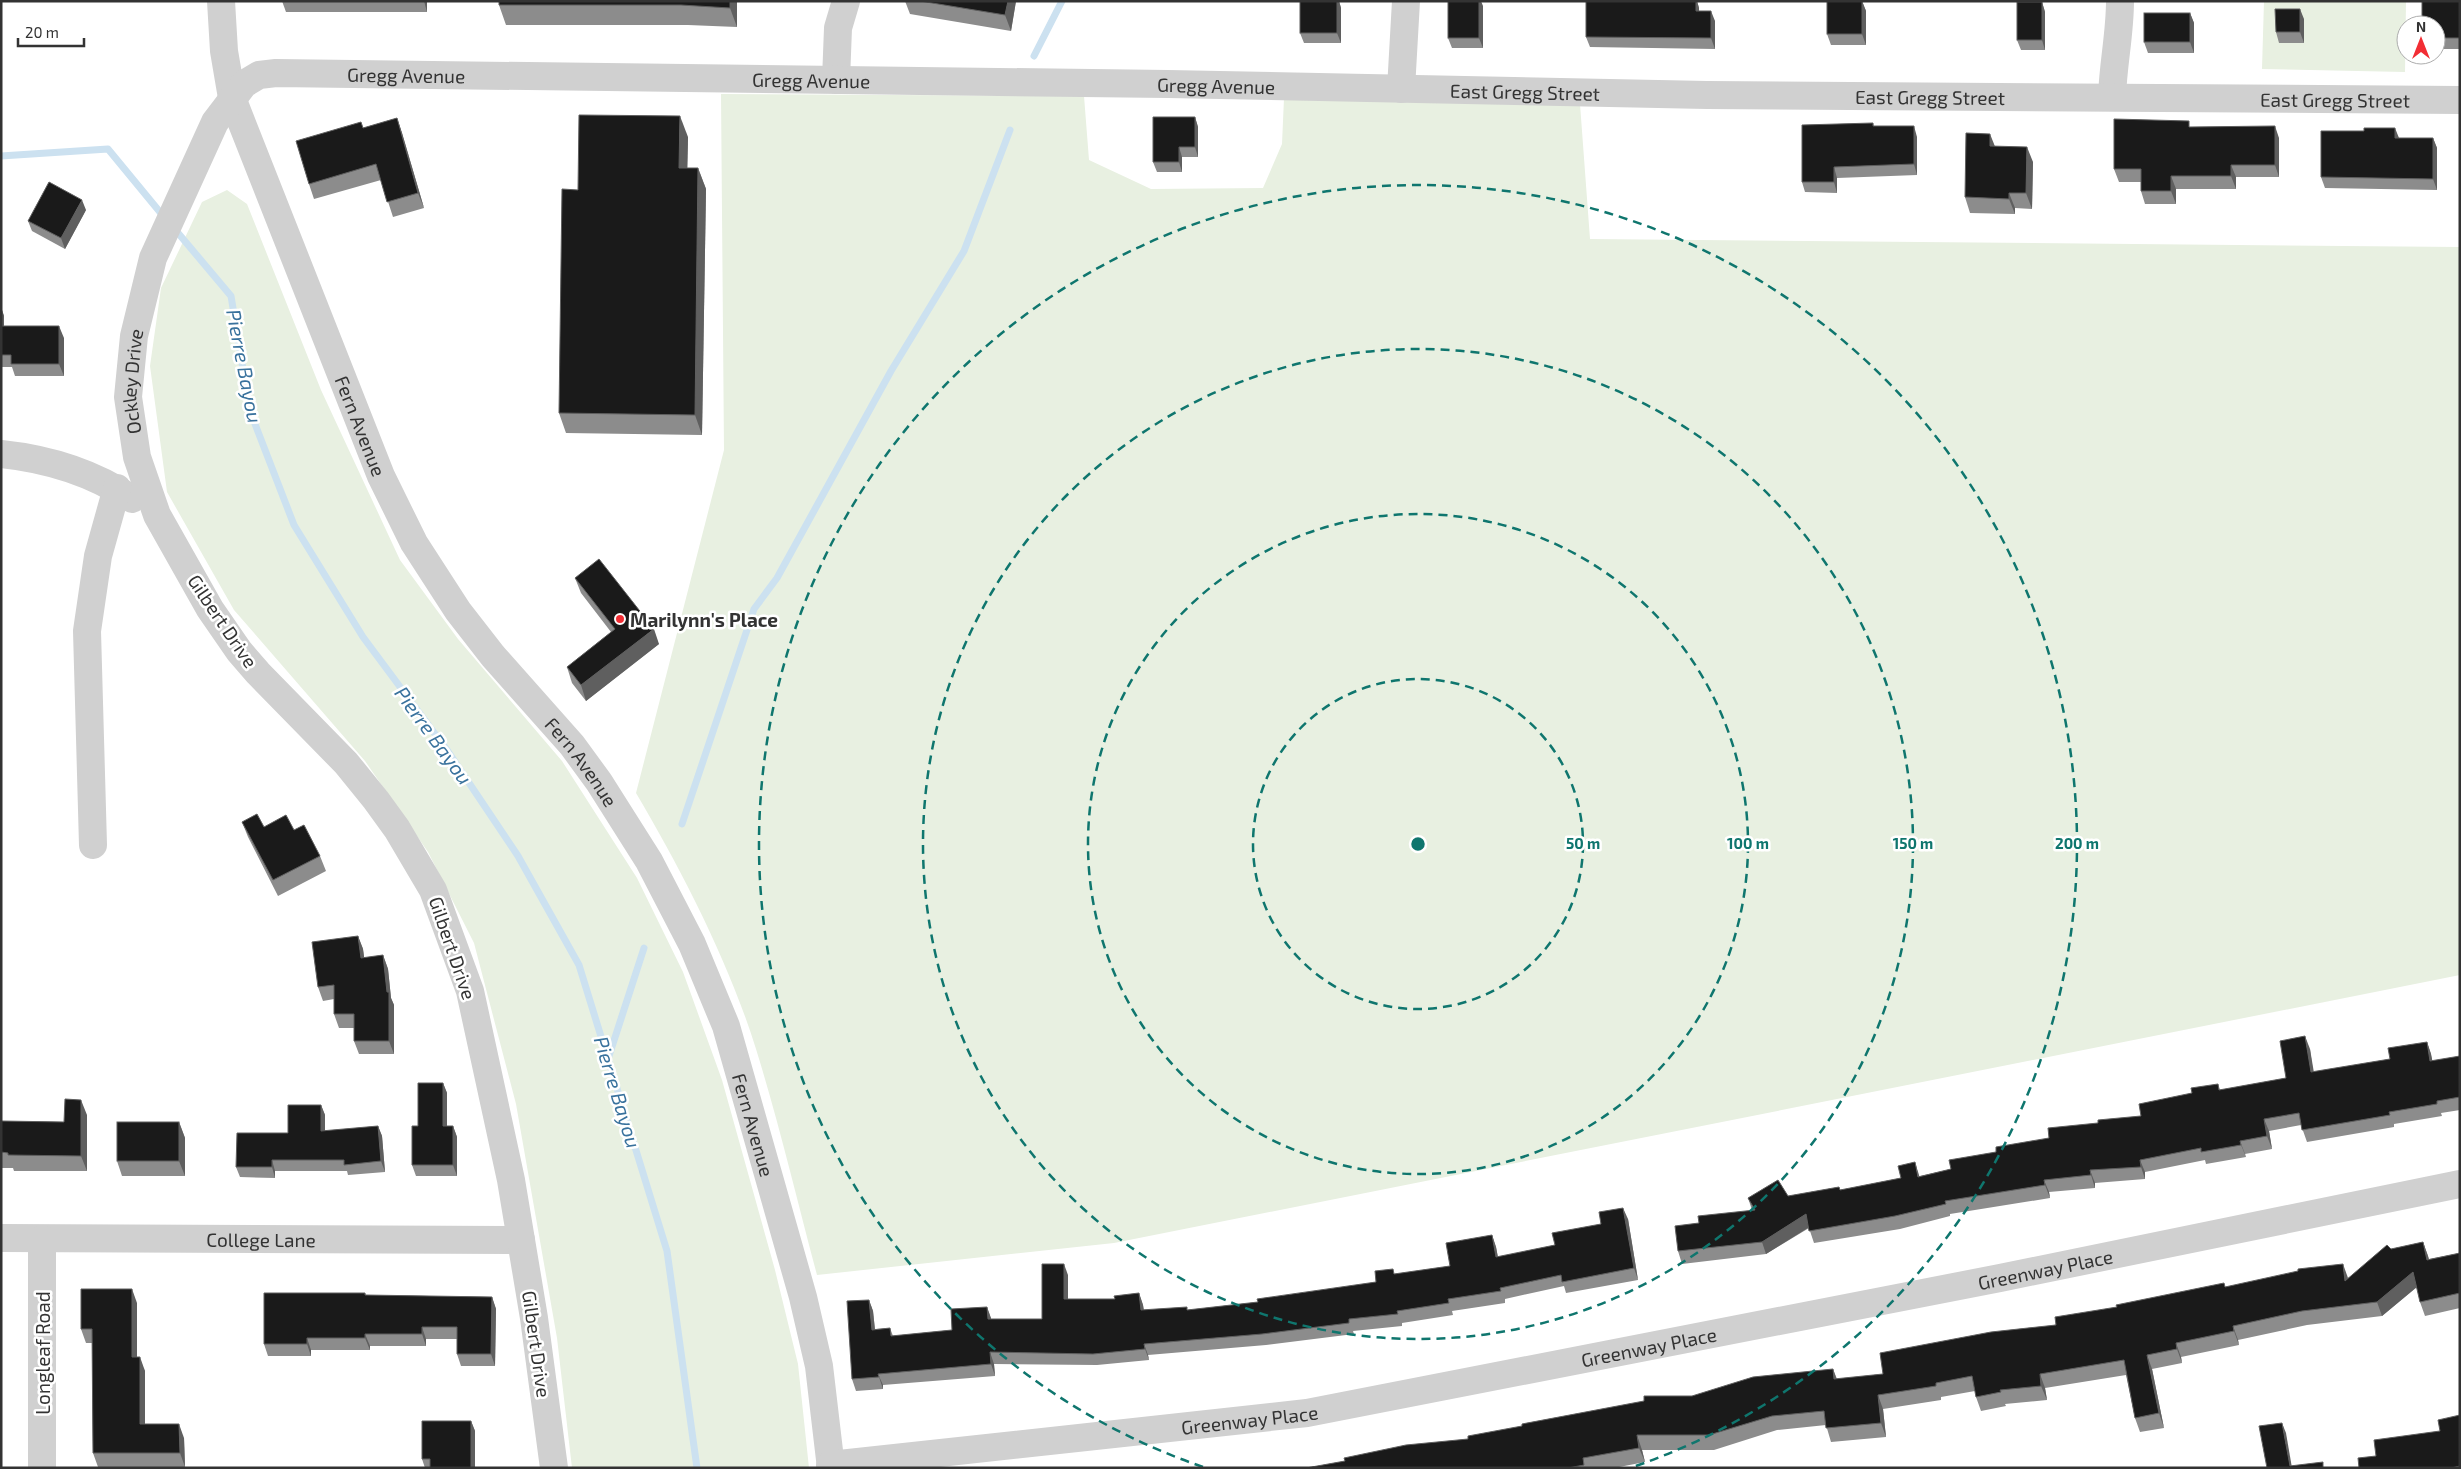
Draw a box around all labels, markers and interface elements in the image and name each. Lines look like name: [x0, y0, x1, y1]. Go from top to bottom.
scale bar: [18, 15, 84, 47]
north arrow: [2396, 15, 2446, 65]
text: N: [2416, 18, 2426, 35]
text: 20 m: [25, 23, 59, 41]
street label: Gregg Avenue: [347, 62, 465, 87]
street label: Gregg Avenue: [752, 67, 870, 92]
street label: Gregg Avenue: [1157, 72, 1275, 98]
street label: East Gregg Street: [1450, 78, 1600, 104]
street label: East Gregg Street: [1855, 84, 2005, 108]
street label: East Gregg Street: [2260, 87, 2410, 111]
water label: Pierre Bayou: [221, 307, 268, 425]
street label: Ockley Drive: [117, 326, 147, 436]
street label: Fern Avenue: [331, 372, 391, 479]
street label: Gilbert Drive: [183, 570, 263, 672]
place label: Marilynn's Place: [630, 608, 778, 632]
marker: Marilynn's Place: [614, 613, 626, 625]
water label: Pierre Bayou: [390, 681, 478, 789]
street label: Fern Avenue: [541, 712, 623, 811]
text: 50 m: [1566, 834, 1600, 852]
text: 100 m: [1727, 834, 1769, 852]
text: 150 m: [1893, 834, 1933, 852]
text: 200 m: [2055, 834, 2099, 852]
centre of rings: [1409, 835, 1427, 853]
street label: Gilbert Drive: [425, 893, 481, 1003]
water label: Pierre Bayou: [589, 1033, 646, 1151]
street label: Fern Avenue: [728, 1071, 780, 1179]
street label: College Lane: [206, 1227, 316, 1251]
street label: Greenway Place: [1976, 1244, 2115, 1294]
street label: Gilbert Drive: [518, 1289, 556, 1399]
street label: Longleaf Road: [31, 1291, 54, 1415]
street label: Greenway Place: [1579, 1322, 1718, 1371]
street label: Greenway Place: [1180, 1400, 1320, 1438]

